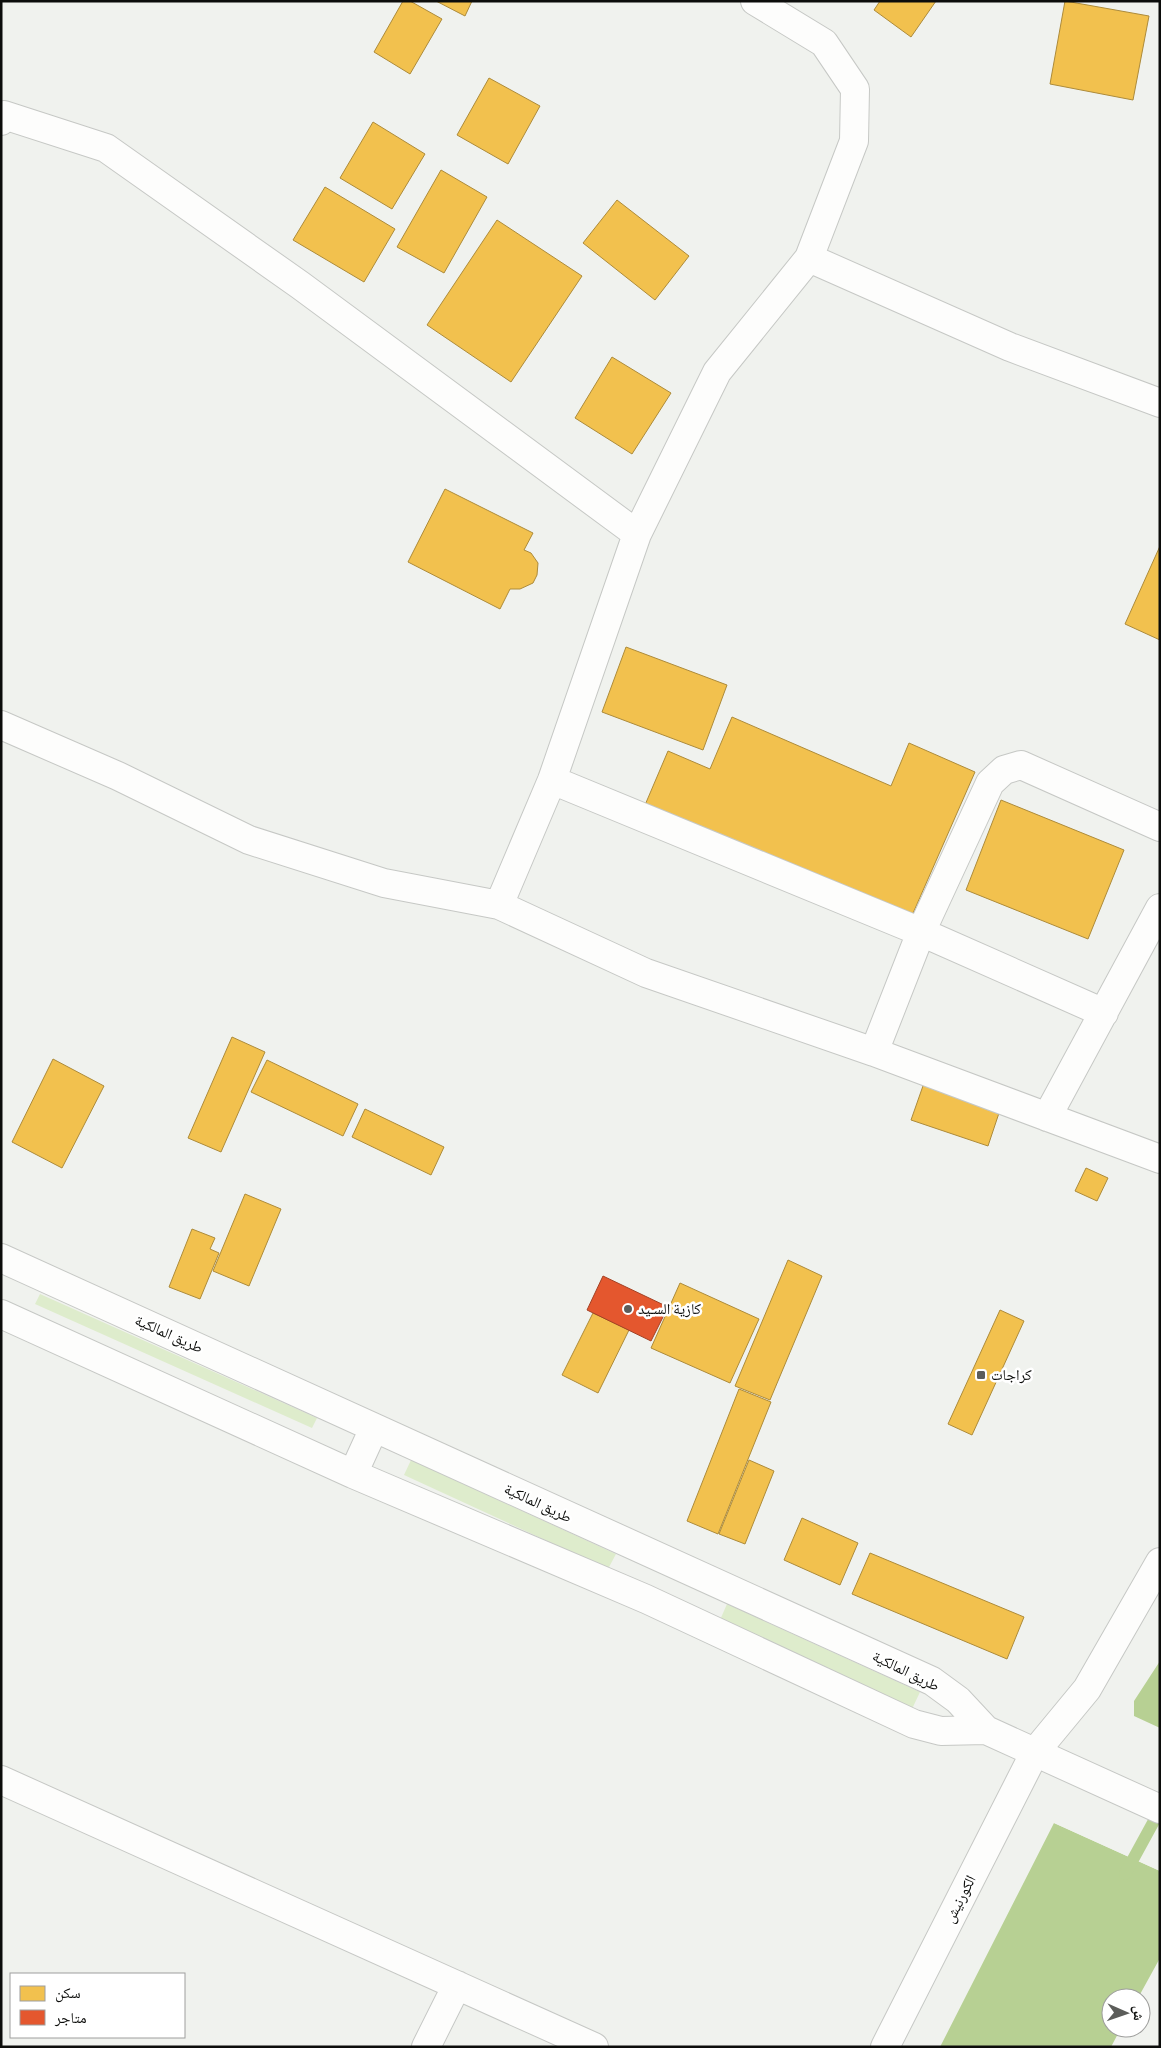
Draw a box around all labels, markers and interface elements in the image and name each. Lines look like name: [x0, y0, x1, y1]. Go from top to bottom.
place label: كازية السـيد: [638, 1301, 701, 1318]
marker: كازية السـيد: [622, 1303, 634, 1315]
street label: طريق المالكية: [132, 1312, 205, 1358]
place label: كراجات: [991, 1367, 1032, 1384]
marker: كراجات: [975, 1369, 987, 1381]
street label: طريق المالكية: [501, 1480, 574, 1527]
street label: طريق المالكية: [869, 1648, 942, 1696]
street label: الكورنيش: [941, 1873, 981, 1926]
legend: [10, 1973, 185, 2038]
text: سكن: [55, 1985, 81, 2003]
north arrow: [1101, 1988, 1151, 2038]
text: ش: [1130, 2006, 1147, 2021]
text: متاجر: [54, 2010, 87, 2027]

